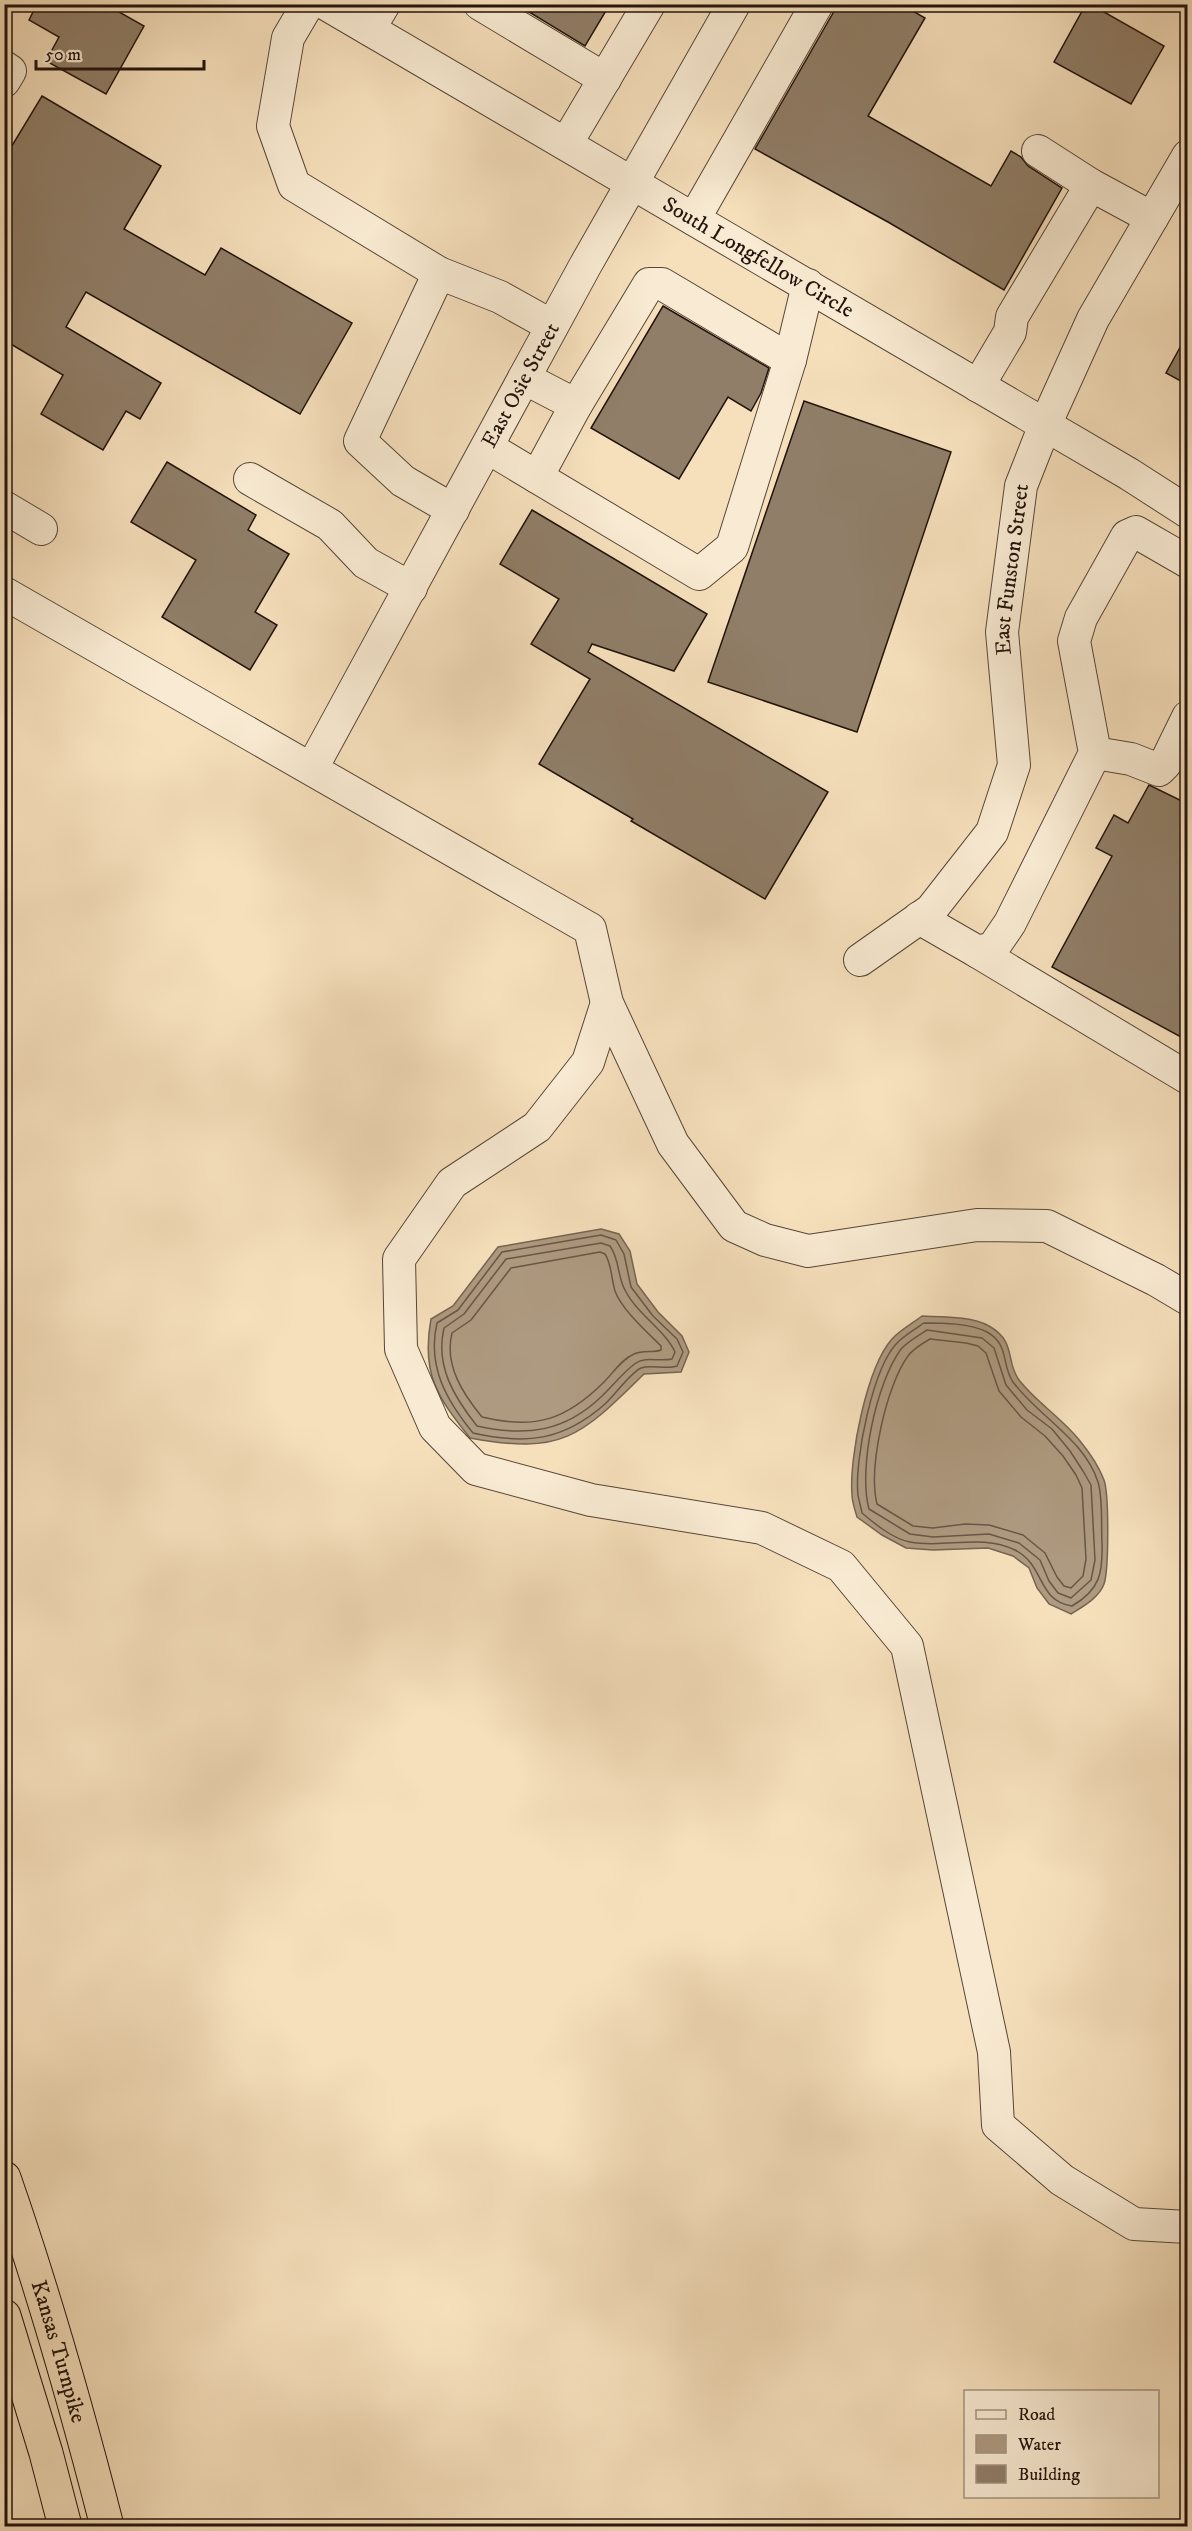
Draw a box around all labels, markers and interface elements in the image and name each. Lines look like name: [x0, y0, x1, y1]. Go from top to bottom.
scale bar: [36, 33, 204, 71]
text: 50 m: [45, 44, 81, 66]
street label: South Longfellow Circle: [658, 191, 859, 324]
street label: East Osie Street: [475, 318, 565, 452]
street label: East Funston Street: [988, 482, 1035, 656]
street label: Kansas Turnpike: [25, 2277, 92, 2426]
legend: [964, 2390, 1159, 2498]
text: Road: [1018, 2404, 1055, 2426]
text: Water: [1017, 2434, 1061, 2456]
text: Building: [1018, 2464, 1080, 2486]

